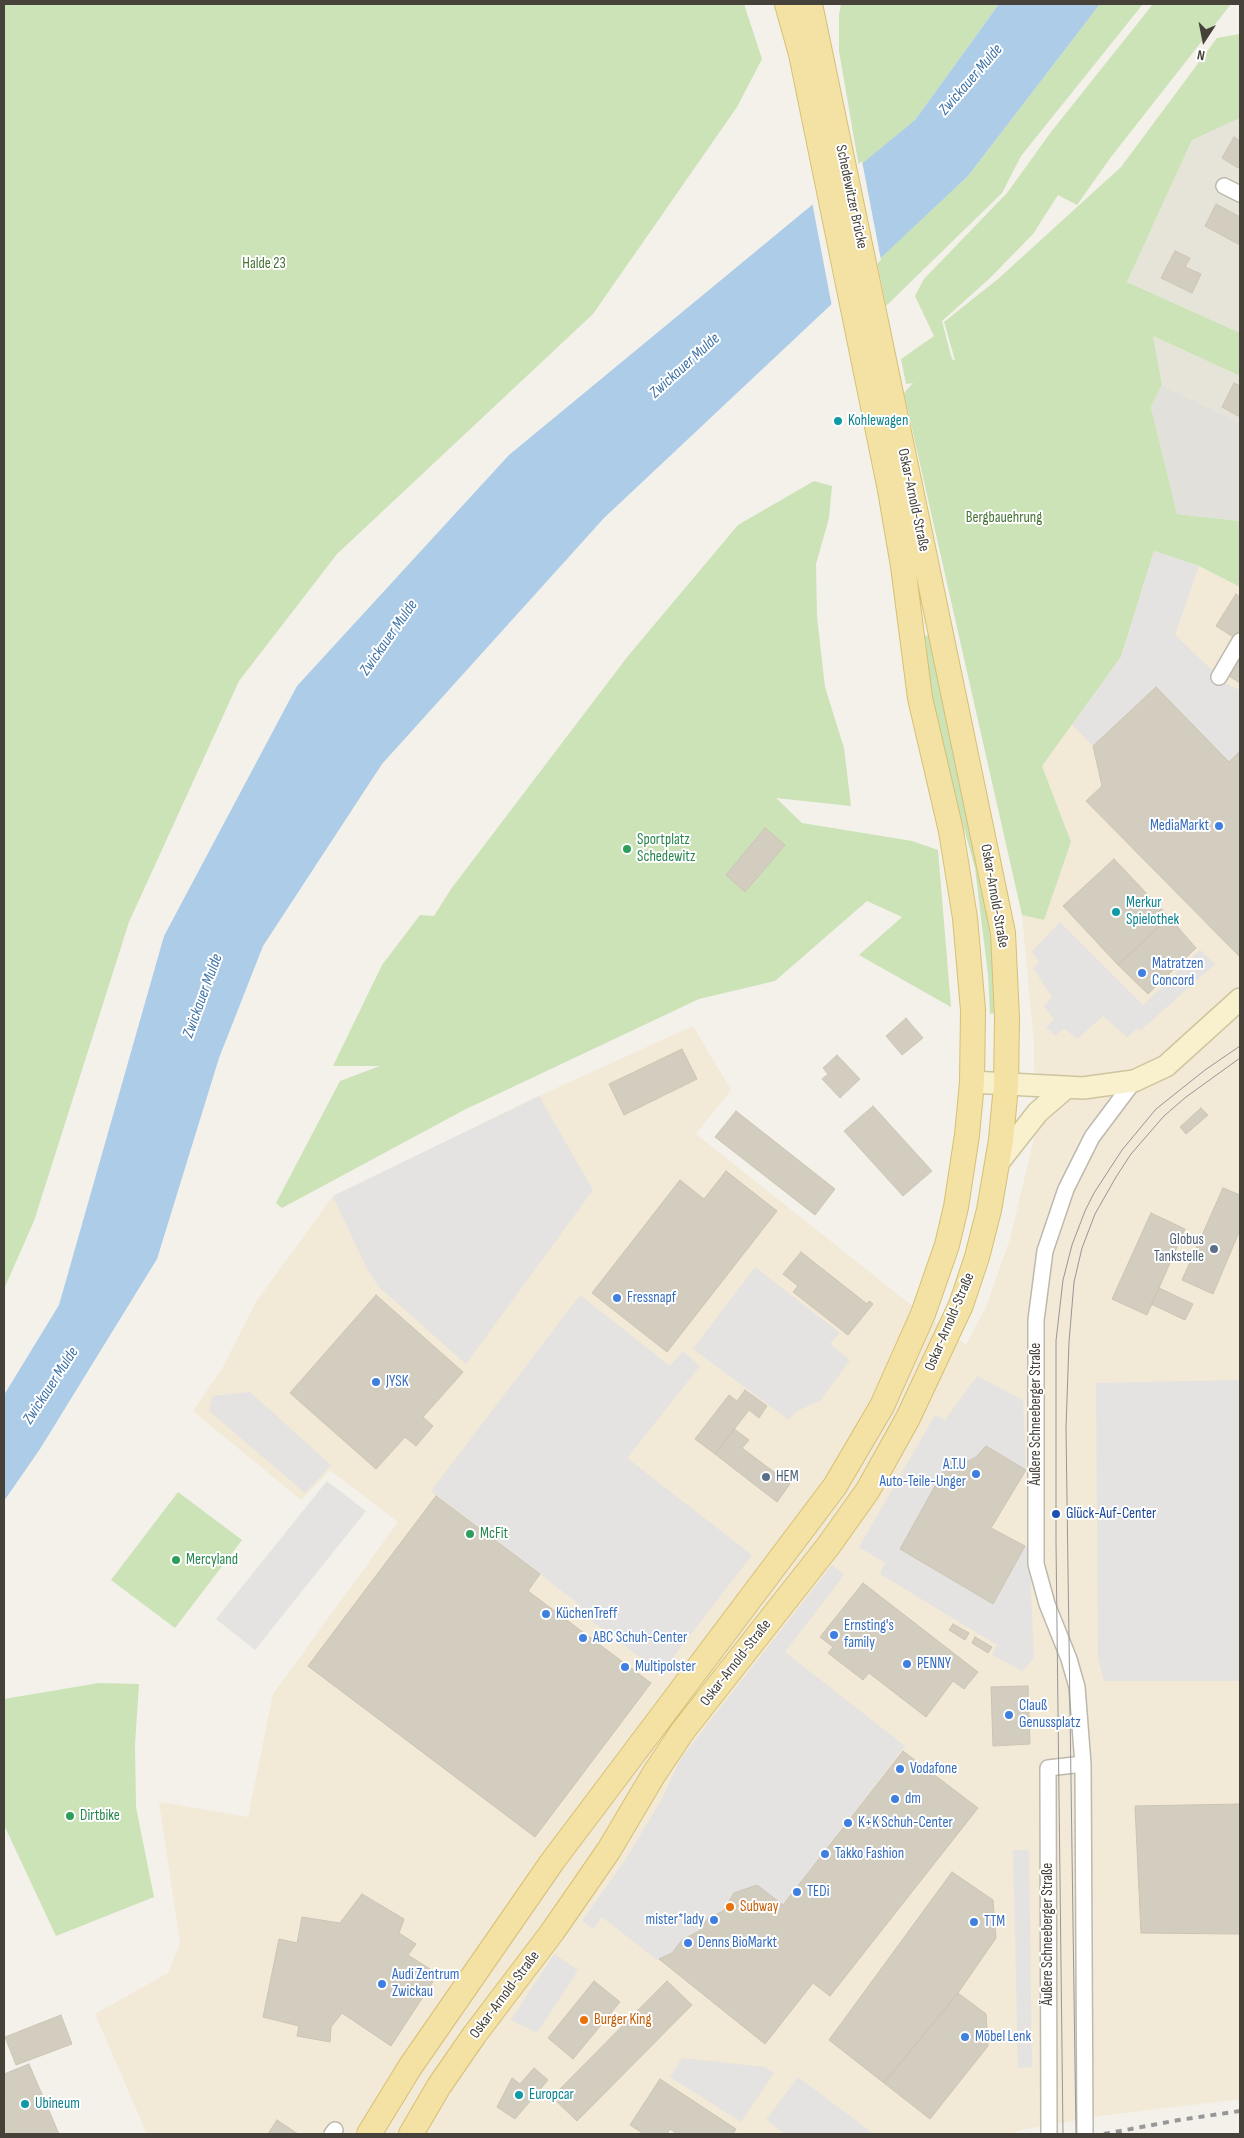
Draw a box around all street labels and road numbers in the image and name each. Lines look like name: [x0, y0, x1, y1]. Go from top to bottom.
street label: Schedewitzer Brücke: [831, 143, 871, 251]
street label: Oskar-Arnold-Straße: [893, 447, 933, 553]
street label: Oskar-Arnold-Straße: [976, 843, 1012, 949]
street label: Oskar-Arnold-Straße: [921, 1270, 979, 1374]
street label: Äußere Schneeberger Straße: [1027, 1343, 1045, 1485]
street label: Oskar-Arnold-Straße: [697, 1616, 775, 1710]
street label: Äußere Schneeberger Straße: [1039, 1863, 1057, 2005]
street label: Oskar-Arnold-Straße: [466, 1948, 544, 2042]

